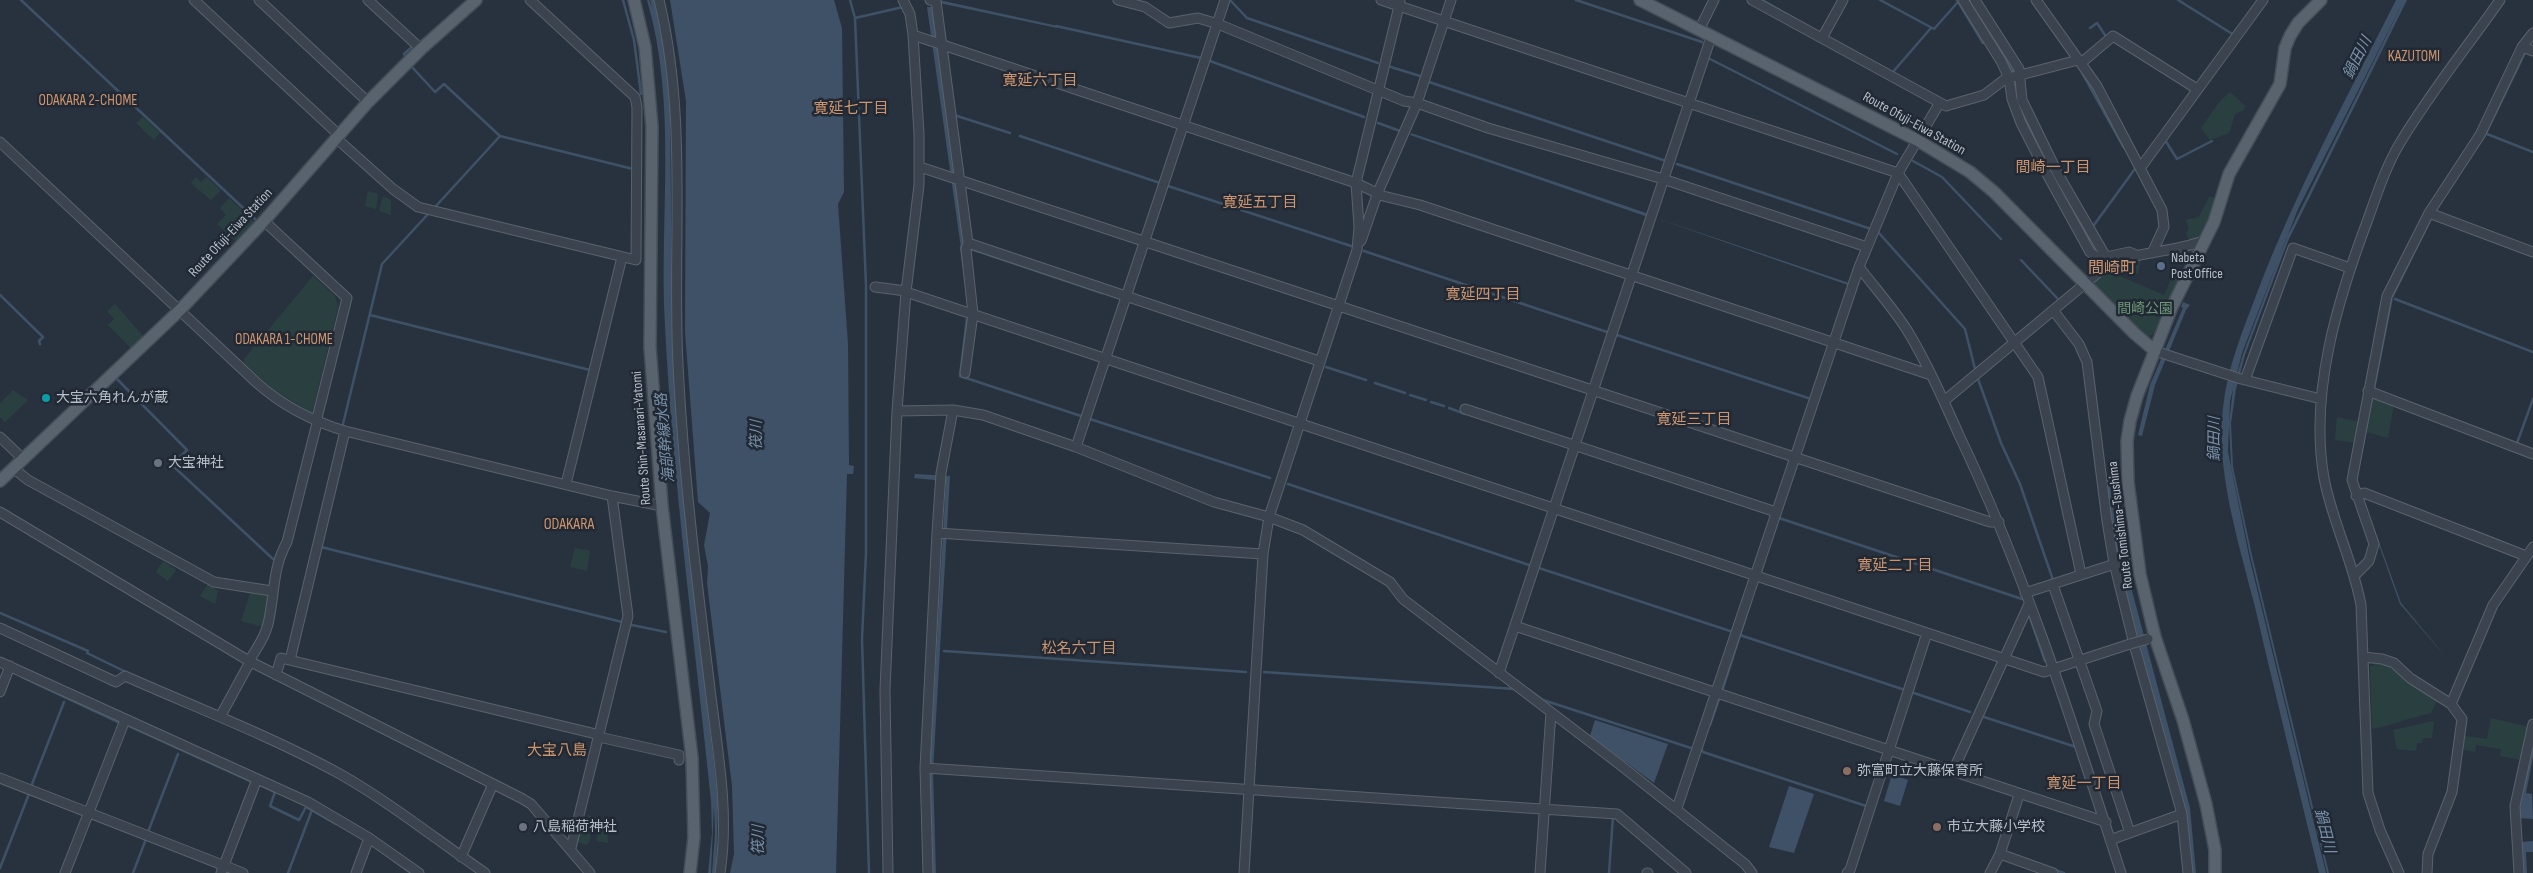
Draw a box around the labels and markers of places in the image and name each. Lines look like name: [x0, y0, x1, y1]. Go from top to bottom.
place label: Nabeta Post Office: [2171, 250, 2223, 282]
marker: Nabeta Post Office: [2155, 260, 2167, 272]
place label: 大宝六角れんが蔵: [56, 390, 168, 406]
marker: 大宝六角れんが蔵: [40, 392, 52, 404]
place label: 大宝神社: [168, 455, 224, 471]
marker: 大宝神社: [152, 457, 164, 469]
place label: 弥富町立大藤保育所: [1857, 763, 1983, 779]
marker: 弥富町立大藤保育所: [1841, 765, 1853, 777]
place label: 八島稲荷神社: [533, 819, 617, 835]
place label: 市立大藤小学校: [1947, 819, 2045, 835]
marker: 八島稲荷神社: [517, 821, 529, 833]
marker: 市立大藤小学校: [1931, 821, 1943, 833]

